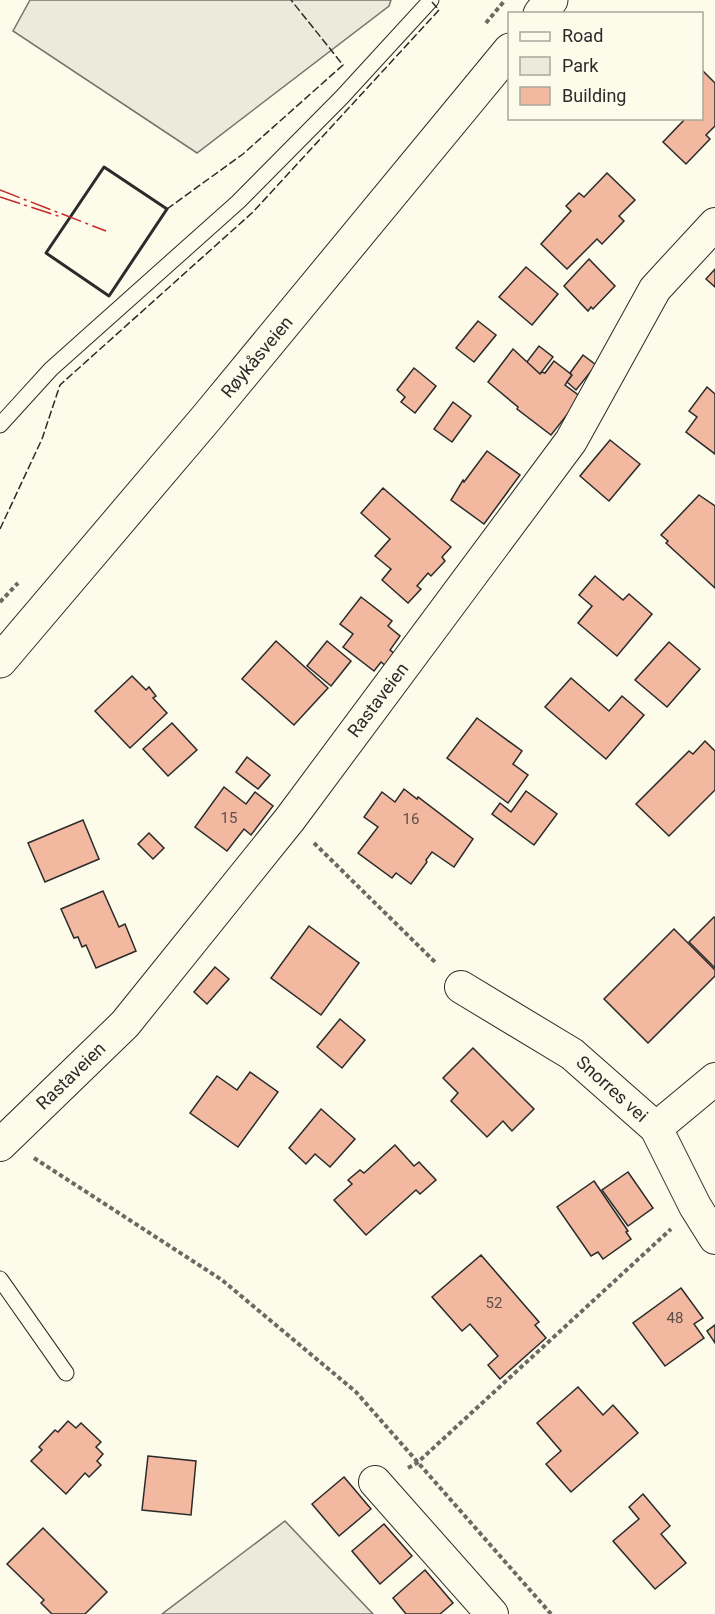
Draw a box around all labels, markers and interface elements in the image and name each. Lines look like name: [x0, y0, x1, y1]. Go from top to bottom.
legend: [508, 12, 703, 120]
text: Road: [562, 25, 603, 46]
text: Park: [562, 55, 599, 76]
text: Building: [562, 85, 626, 106]
street label: Røykåsveien: [216, 312, 297, 402]
street label: Rastaveien: [343, 658, 412, 741]
house number: 15: [221, 809, 237, 827]
house number: 16: [403, 810, 419, 828]
street label: Rastaveien: [32, 1038, 110, 1114]
street label: Snorres vei: [572, 1051, 652, 1126]
house number: 52: [486, 1294, 502, 1312]
house number: 48: [667, 1309, 683, 1327]

